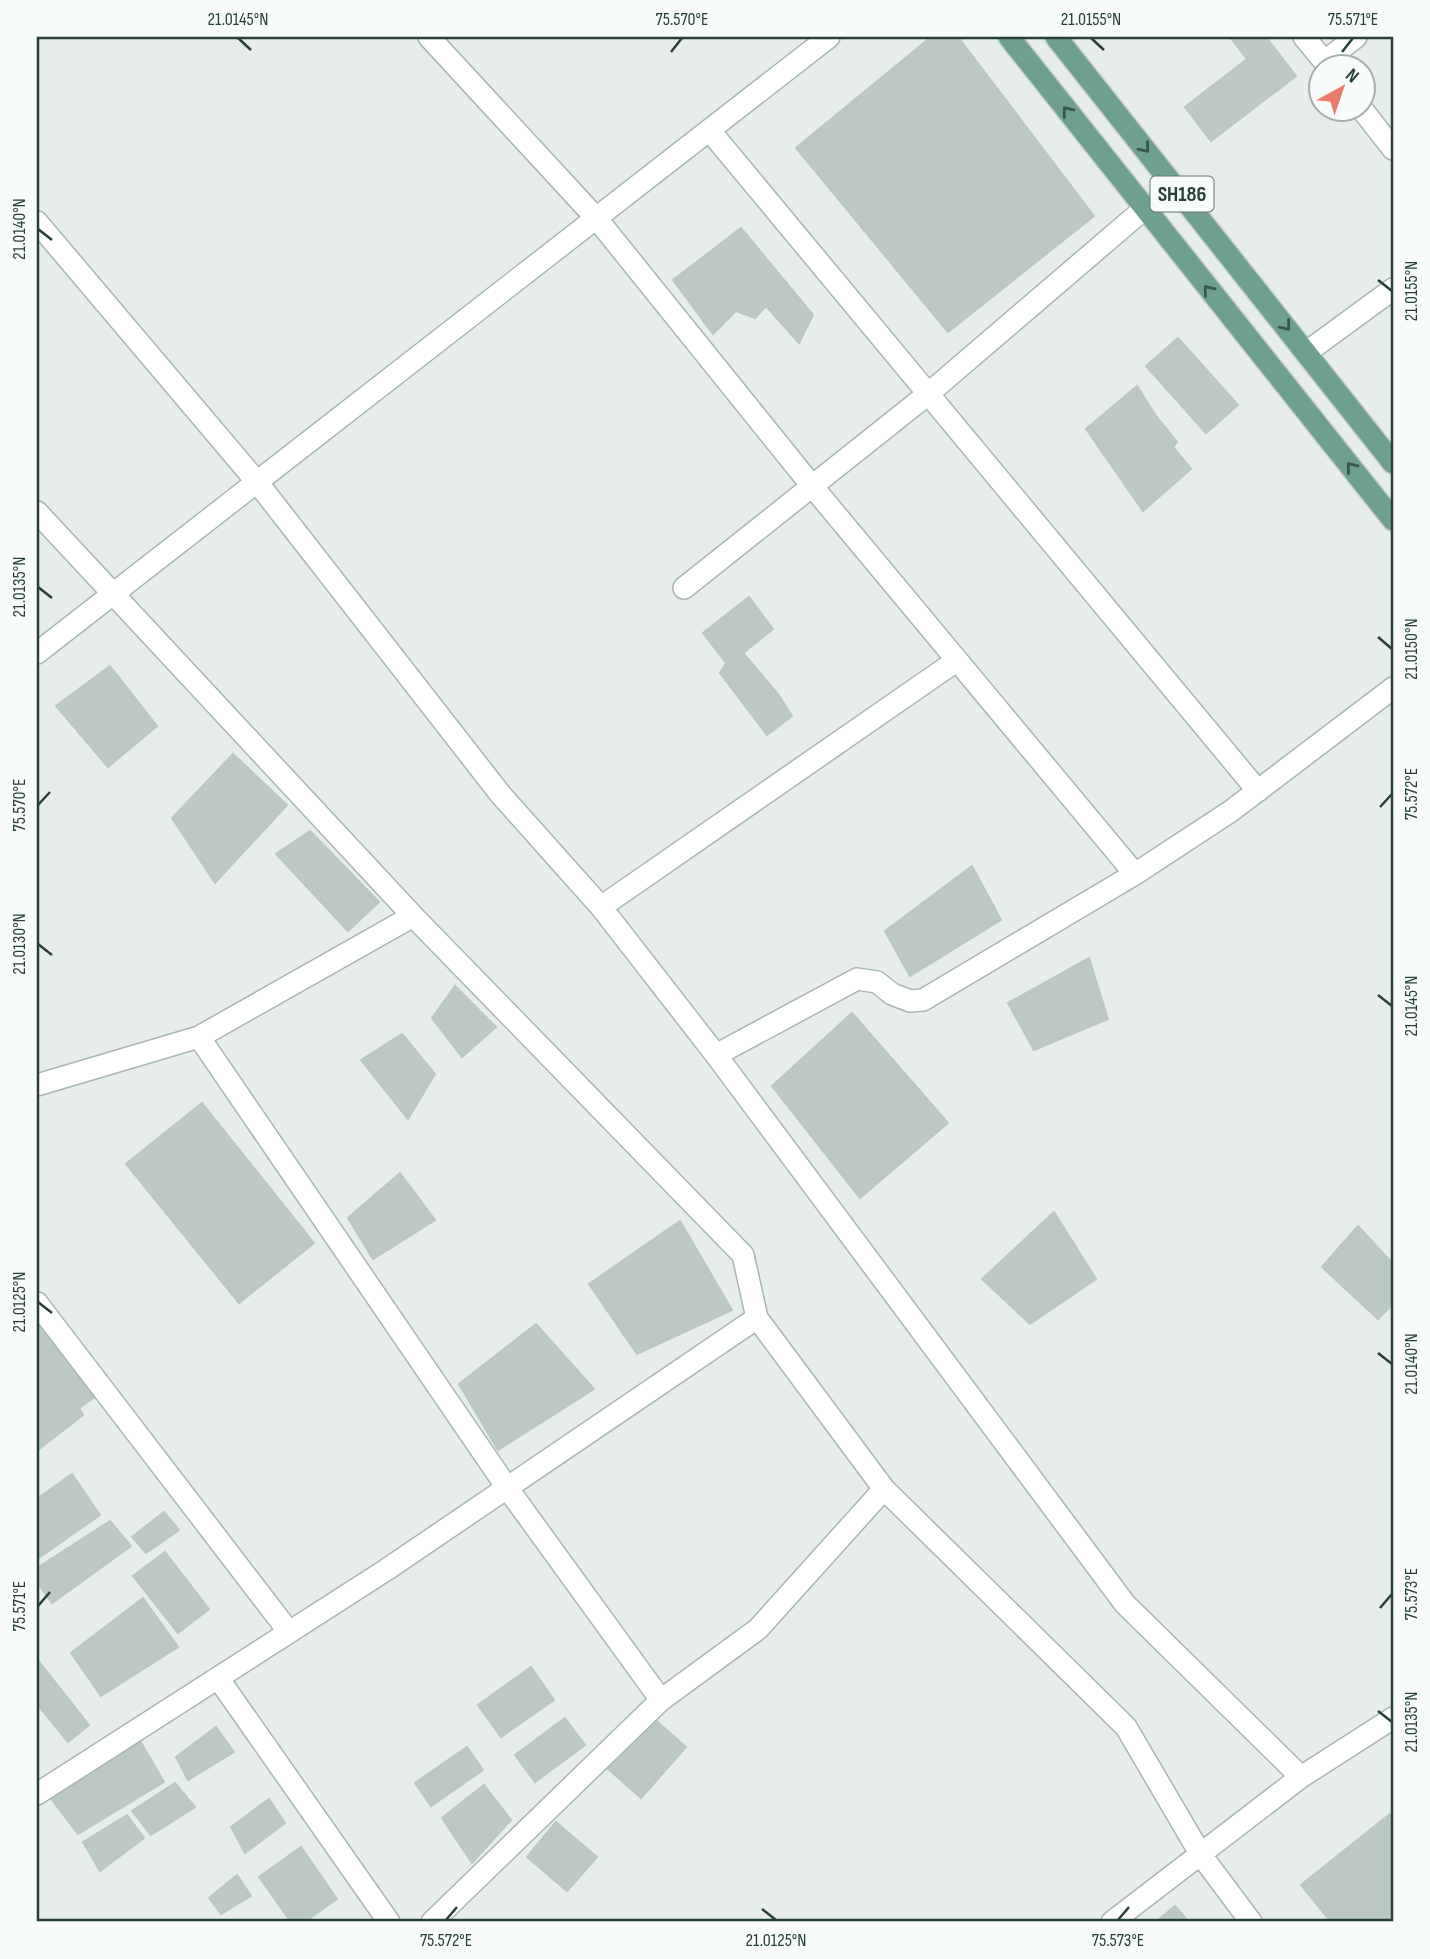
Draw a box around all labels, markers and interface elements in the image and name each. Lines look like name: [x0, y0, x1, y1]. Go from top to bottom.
text: 21.0145°N: [208, 9, 268, 30]
text: 75.570°E: [656, 9, 708, 30]
text: 21.0155°N: [1061, 9, 1121, 30]
text: 75.571°E: [1328, 9, 1378, 30]
north arrow: [1308, 52, 1378, 122]
text: N: [1341, 64, 1363, 88]
one-way arrow: [1063, 106, 1076, 119]
one-way arrow: [1136, 140, 1149, 152]
road number: SH186: [1150, 176, 1214, 212]
text: 21.0140°N: [9, 198, 30, 260]
text: 21.0155°N: [1401, 261, 1422, 321]
one-way arrow: [1204, 285, 1217, 297]
one-way arrow: [1278, 318, 1291, 330]
one-way arrow: [1346, 463, 1359, 475]
text: 21.0135°N: [9, 557, 30, 617]
text: 21.0150°N: [1401, 618, 1422, 680]
text: 75.572°E: [1401, 768, 1422, 820]
text: 75.570°E: [9, 779, 30, 831]
text: 21.0130°N: [9, 913, 30, 975]
text: 21.0145°N: [1401, 976, 1422, 1036]
text: 21.0125°N: [9, 1272, 30, 1332]
text: 21.0140°N: [1401, 1333, 1422, 1395]
text: 75.573°E: [1401, 1568, 1422, 1620]
text: 75.571°E: [9, 1581, 30, 1631]
text: 21.0135°N: [1401, 1692, 1422, 1752]
text: 75.572°E: [420, 1930, 472, 1951]
text: 21.0125°N: [746, 1930, 806, 1951]
text: 75.573°E: [1092, 1930, 1144, 1951]

